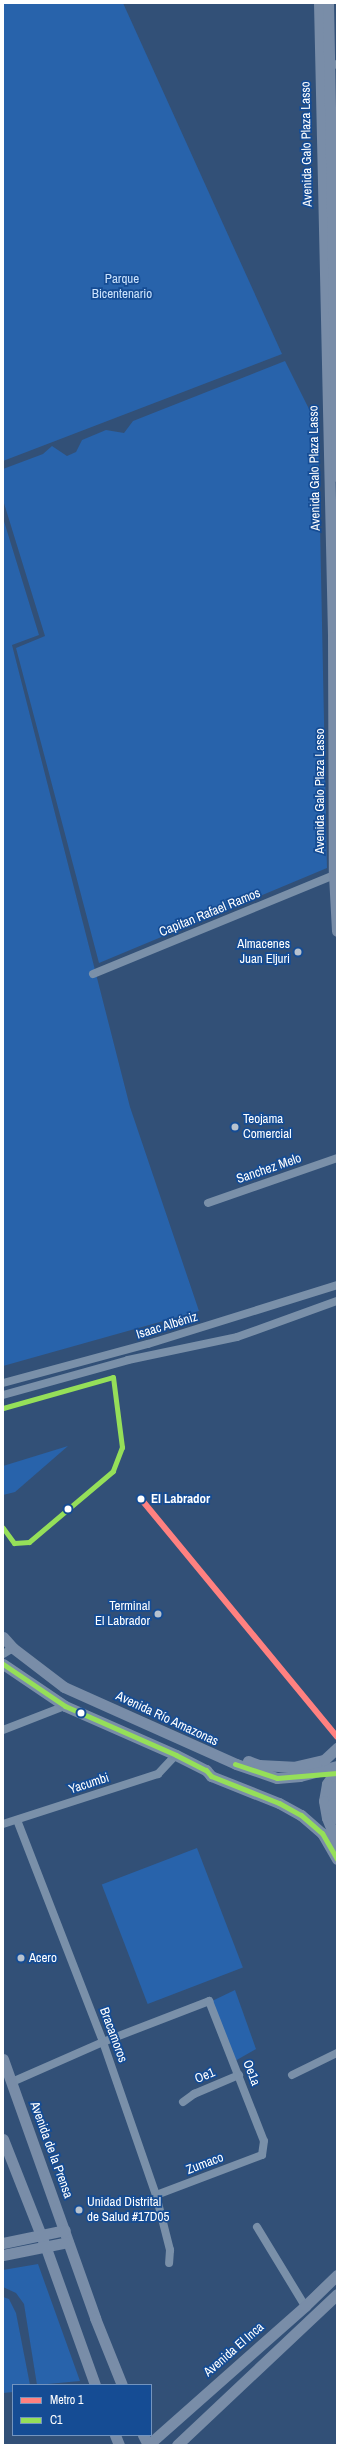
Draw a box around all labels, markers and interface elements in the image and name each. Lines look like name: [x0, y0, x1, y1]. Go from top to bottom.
street label: Avenida Galo Plaza Lasso: [298, 81, 316, 207]
park label: Parque Bicentenario: [92, 272, 152, 303]
street label: Avenida Galo Plaza Lasso: [306, 405, 324, 531]
street label: Avenida Galo Plaza Lasso: [312, 728, 328, 854]
street label: Capitan Rafael Ramos: [157, 886, 263, 940]
place label: Almacenes Juan Eljuri: [237, 937, 290, 968]
marker: Almacenes Juan Eljuri: [293, 947, 303, 957]
place label: Teojama Comercial: [243, 1112, 292, 1143]
marker: Teojama Comercial: [230, 1122, 240, 1132]
street label: Sanchez Melo: [235, 1151, 303, 1187]
street label: Isaac Albéniz: [134, 1309, 200, 1343]
place label: El Labrador: [151, 1491, 210, 1507]
marker: El Labrador: [134, 1492, 148, 1506]
unlabelled marker: [63, 1504, 73, 1514]
place label: Terminal El Labrador: [95, 1599, 150, 1630]
marker: Terminal El Labrador: [153, 1609, 163, 1619]
street label: Avenida Río Amazonas: [113, 1688, 221, 1750]
unlabelled marker: [76, 1708, 86, 1718]
street label: Yacumbi: [67, 1770, 111, 1798]
place label: Acero: [29, 1950, 57, 1966]
marker: Acero: [16, 1953, 26, 1963]
street label: Bracamoros: [96, 2005, 130, 2065]
street label: Oe1a: [239, 2058, 263, 2088]
street label: Oe1: [193, 2065, 217, 2087]
street label: Avenida de la Prensa: [26, 2100, 76, 2200]
street label: Zumaco: [184, 2150, 226, 2178]
place label: Unidad Distrital de Salud #17D05: [87, 2195, 169, 2226]
marker: Unidad Distrital de Salud #17D05: [74, 2205, 84, 2215]
street label: Avenida El Inca: [201, 2320, 267, 2380]
legend: [12, 2384, 152, 2436]
text: Metro 1: [50, 2392, 83, 2408]
text: C1: [50, 2412, 63, 2428]

